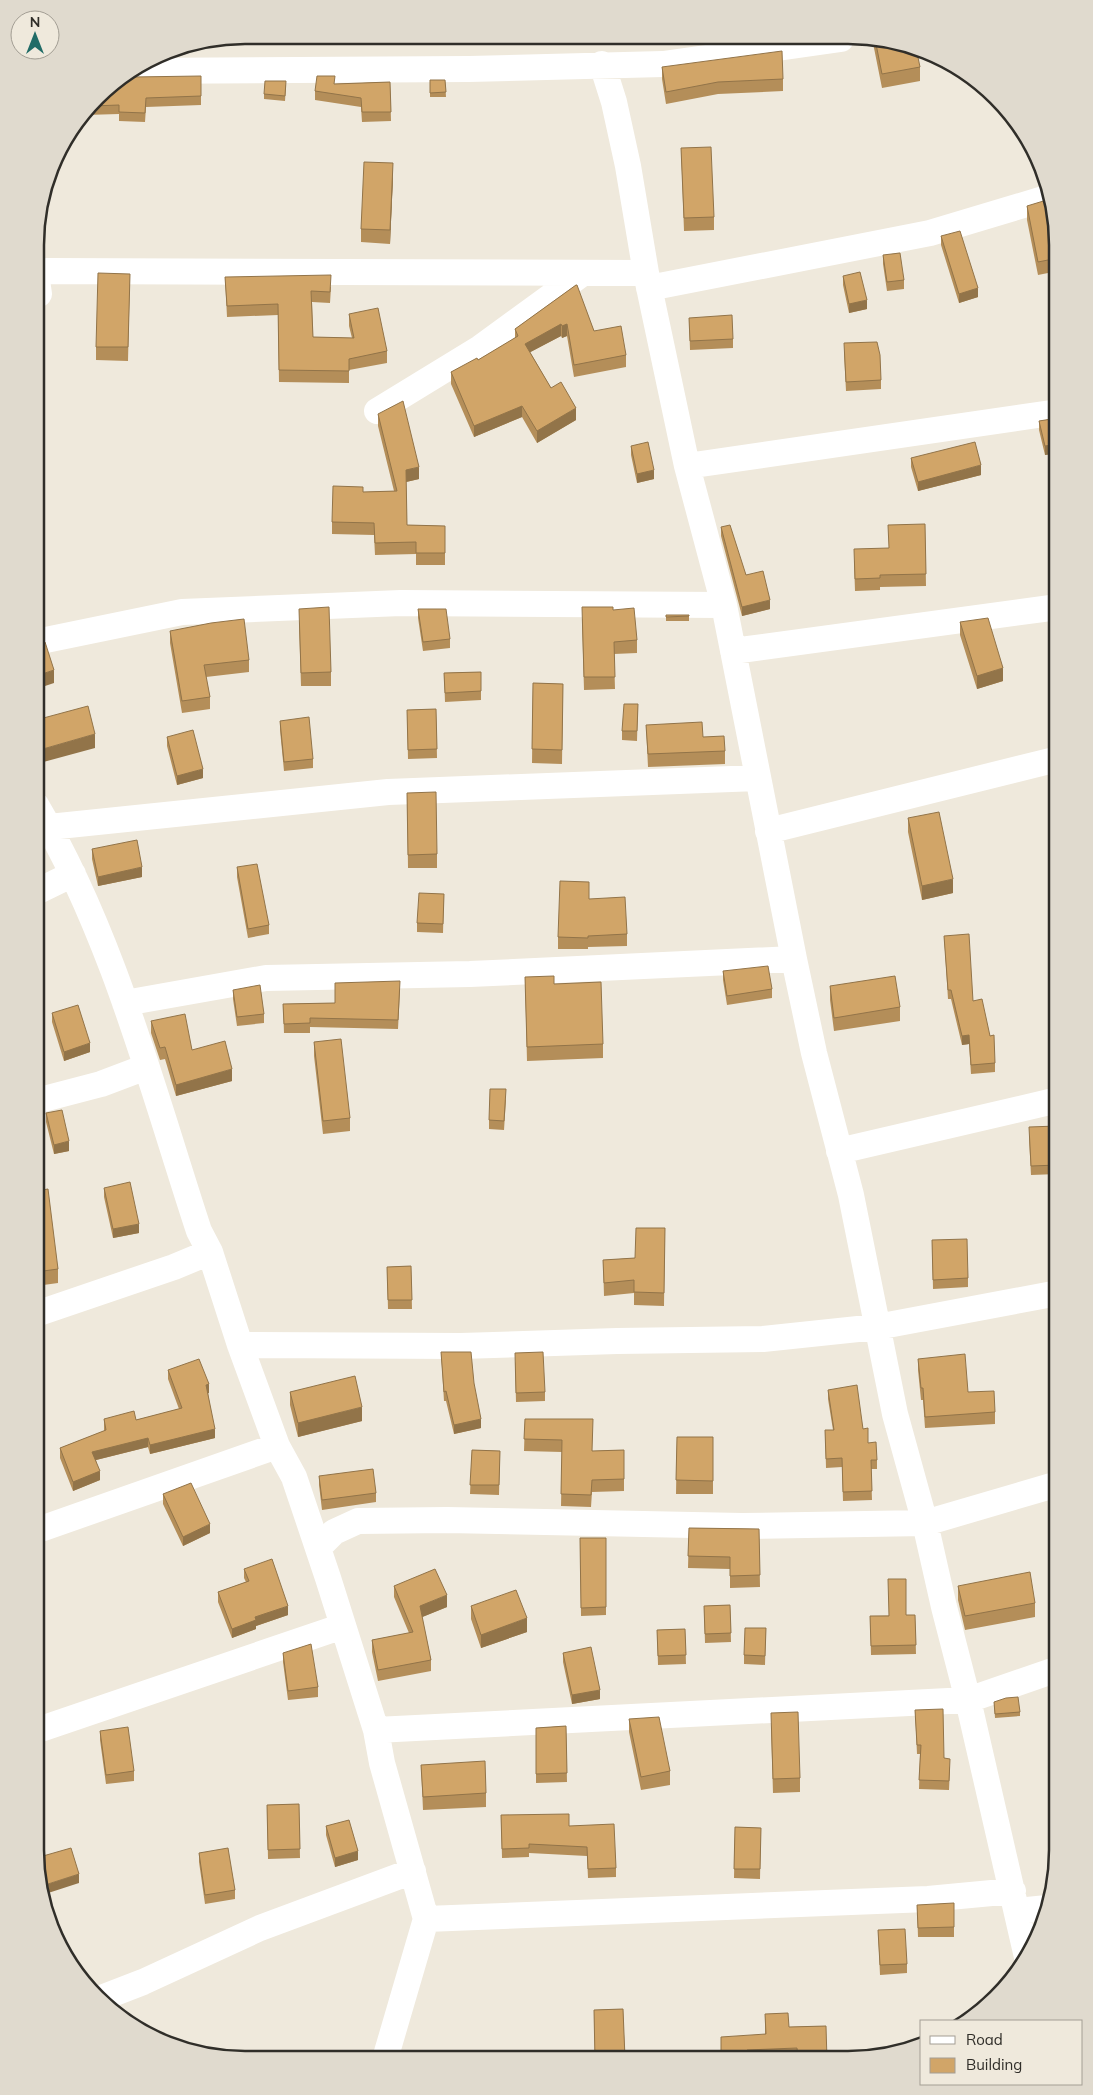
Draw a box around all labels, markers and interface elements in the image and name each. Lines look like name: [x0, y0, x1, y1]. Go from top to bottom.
north arrow: [10, 10, 60, 60]
text: N: [30, 13, 40, 31]
legend: [920, 2020, 1083, 2085]
text: Road: [966, 2030, 1003, 2049]
text: Building: [966, 2055, 1022, 2074]

